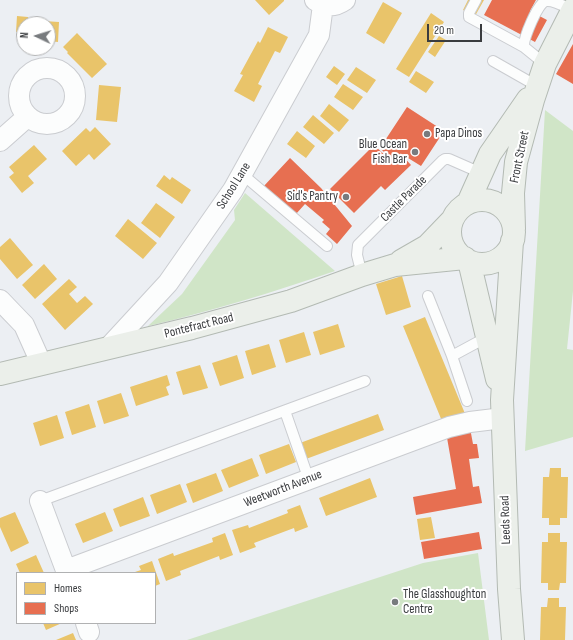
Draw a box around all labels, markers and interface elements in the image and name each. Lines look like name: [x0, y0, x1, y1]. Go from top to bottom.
north arrow: [16, 16, 56, 56]
scale bar: [429, 16, 484, 42]
text: 20 m: [434, 23, 454, 38]
text: N: [18, 32, 31, 39]
place label: Papa Dinos: [435, 126, 482, 142]
marker: Papa Dinos: [422, 129, 432, 139]
street label: Front Street: [507, 129, 533, 185]
place label: Blue Ocean Fish Bar: [359, 137, 407, 168]
marker: Blue Ocean Fish Bar: [410, 147, 420, 157]
street label: School Lane: [214, 160, 254, 212]
street label: Castle Parade: [378, 173, 430, 225]
place label: Sid's Pantry: [287, 189, 338, 205]
marker: Sid's Pantry: [341, 192, 351, 202]
street label: Pontefract Road: [163, 310, 235, 342]
street label: Weetworth Avenue: [242, 467, 324, 511]
street label: Leeds Road: [497, 495, 515, 545]
legend: [16, 572, 156, 624]
text: Homes: [54, 581, 82, 596]
place label: The Glasshoughton Centre: [403, 587, 486, 618]
marker: The Glasshoughton Centre: [390, 597, 400, 607]
text: Shops: [54, 601, 79, 616]

